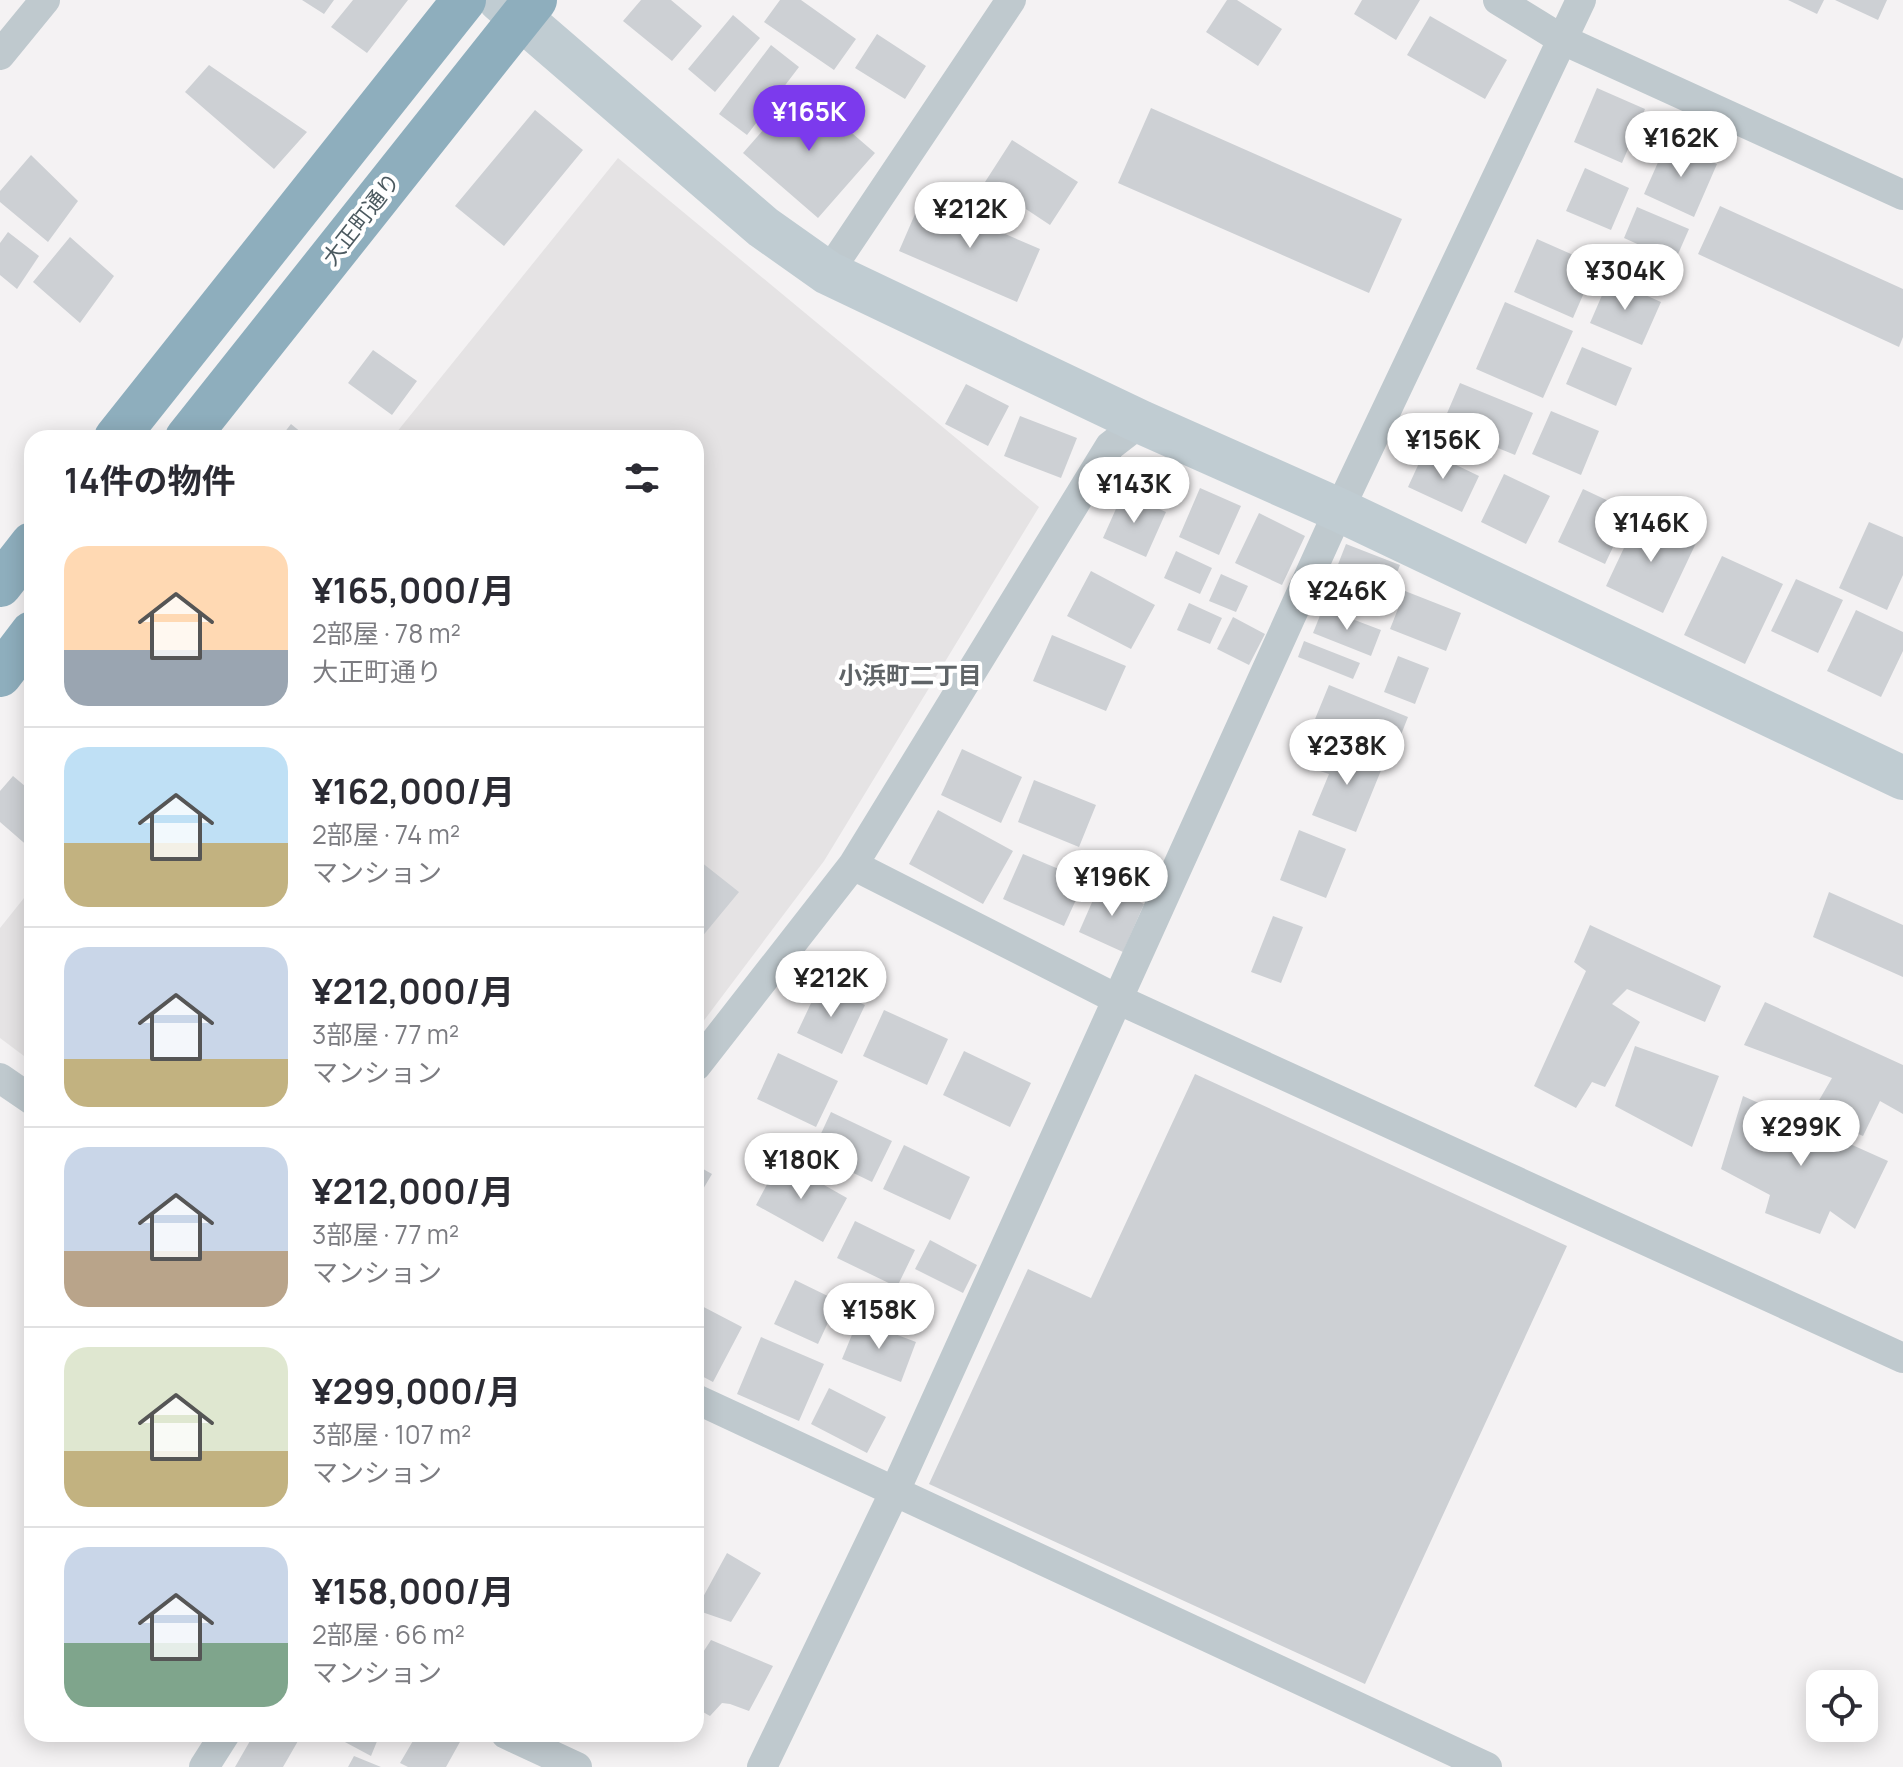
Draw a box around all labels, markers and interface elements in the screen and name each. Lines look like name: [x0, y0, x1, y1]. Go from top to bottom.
pin: ¥165K: [753, 85, 865, 153]
text: ¥165K: [771, 93, 847, 129]
pin: ¥162K: [1625, 111, 1737, 179]
text: ¥162K: [1643, 119, 1719, 155]
street label: 大正町通り: [315, 166, 407, 272]
pin: ¥212K: [914, 182, 1026, 250]
text: ¥212K: [932, 190, 1008, 226]
pin: ¥304K: [1569, 244, 1681, 312]
text: ¥304K: [1585, 252, 1665, 288]
pin: ¥156K: [1387, 413, 1499, 481]
text: ¥156K: [1405, 421, 1481, 457]
icon: filters: [620, 456, 664, 500]
text: 14件の物件: [64, 457, 236, 503]
pin: ¥143K: [1078, 457, 1190, 525]
text: ¥143K: [1096, 465, 1172, 501]
pin: ¥146K: [1595, 496, 1707, 564]
text: ¥146K: [1613, 504, 1689, 540]
pin: ¥246K: [1291, 564, 1403, 632]
text: ¥165,000/月: [312, 567, 515, 613]
text: ¥246K: [1307, 572, 1387, 608]
icon: home: [128, 578, 224, 674]
text: 2部屋 · 78 m²: [312, 615, 461, 651]
text: 大正町通り: [312, 653, 442, 689]
district label: 小浜町二丁目: [838, 658, 982, 691]
pin: ¥238K: [1291, 719, 1403, 787]
text: ¥238K: [1307, 727, 1387, 763]
text: ¥162,000/月: [312, 768, 515, 814]
icon: home: [128, 779, 224, 875]
text: 2部屋 · 74 m²: [312, 816, 460, 852]
pin: ¥196K: [1056, 850, 1168, 918]
text: マンション: [312, 854, 442, 890]
text: ¥196K: [1074, 858, 1150, 894]
pin: ¥212K: [775, 951, 887, 1019]
text: ¥212K: [793, 959, 869, 995]
text: ¥212,000/月: [312, 968, 514, 1014]
icon: home: [128, 979, 224, 1075]
text: 3部屋 · 77 m²: [312, 1016, 459, 1052]
text: マンション: [312, 1054, 442, 1090]
pin: ¥299K: [1745, 1100, 1857, 1168]
text: ¥299K: [1761, 1108, 1841, 1144]
pin: ¥180K: [745, 1133, 857, 1201]
text: ¥180K: [762, 1141, 840, 1177]
text: ¥212,000/月: [312, 1168, 514, 1214]
icon: home: [128, 1179, 224, 1275]
text: 3部屋 · 77 m²: [312, 1216, 459, 1252]
text: マンション: [312, 1254, 442, 1290]
pin: ¥158K: [823, 1283, 935, 1351]
text: ¥158K: [841, 1291, 917, 1327]
text: ¥299,000/月: [312, 1368, 521, 1414]
icon: home: [128, 1379, 224, 1475]
text: 3部屋 · 107 m²: [312, 1416, 471, 1452]
text: マンション: [312, 1454, 442, 1490]
text: ¥158,000/月: [312, 1568, 515, 1614]
icon: home: [128, 1579, 224, 1675]
text: 2部屋 · 66 m²: [312, 1616, 465, 1652]
text: マンション: [312, 1654, 442, 1690]
map controls: [1806, 1670, 1878, 1742]
button: locate: [1806, 1670, 1878, 1742]

